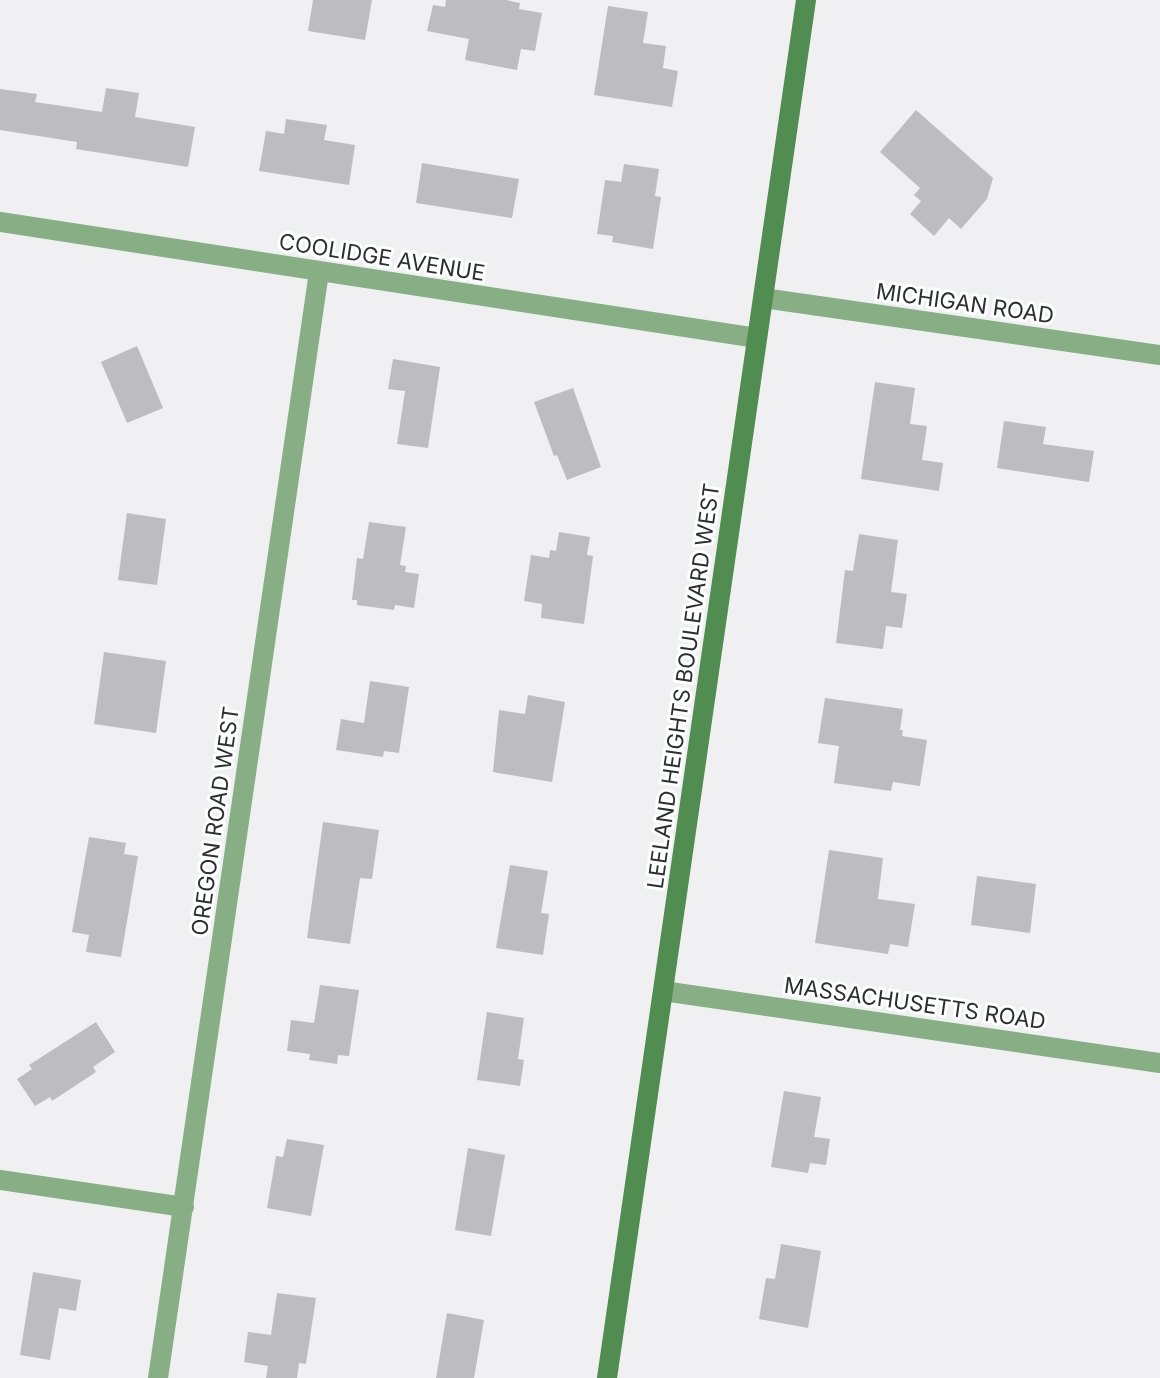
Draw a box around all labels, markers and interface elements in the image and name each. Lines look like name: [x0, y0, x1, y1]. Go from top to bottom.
street label: COOLIDGE AVENUE: [277, 228, 487, 286]
street label: MICHIGAN ROAD: [874, 278, 1056, 328]
street label: LEELAND HEIGHTS BOULEVARD WEST: [642, 481, 724, 891]
street label: OREGON ROAD WEST: [186, 705, 244, 937]
street label: MASSACHUSETTS ROAD: [783, 972, 1047, 1034]

